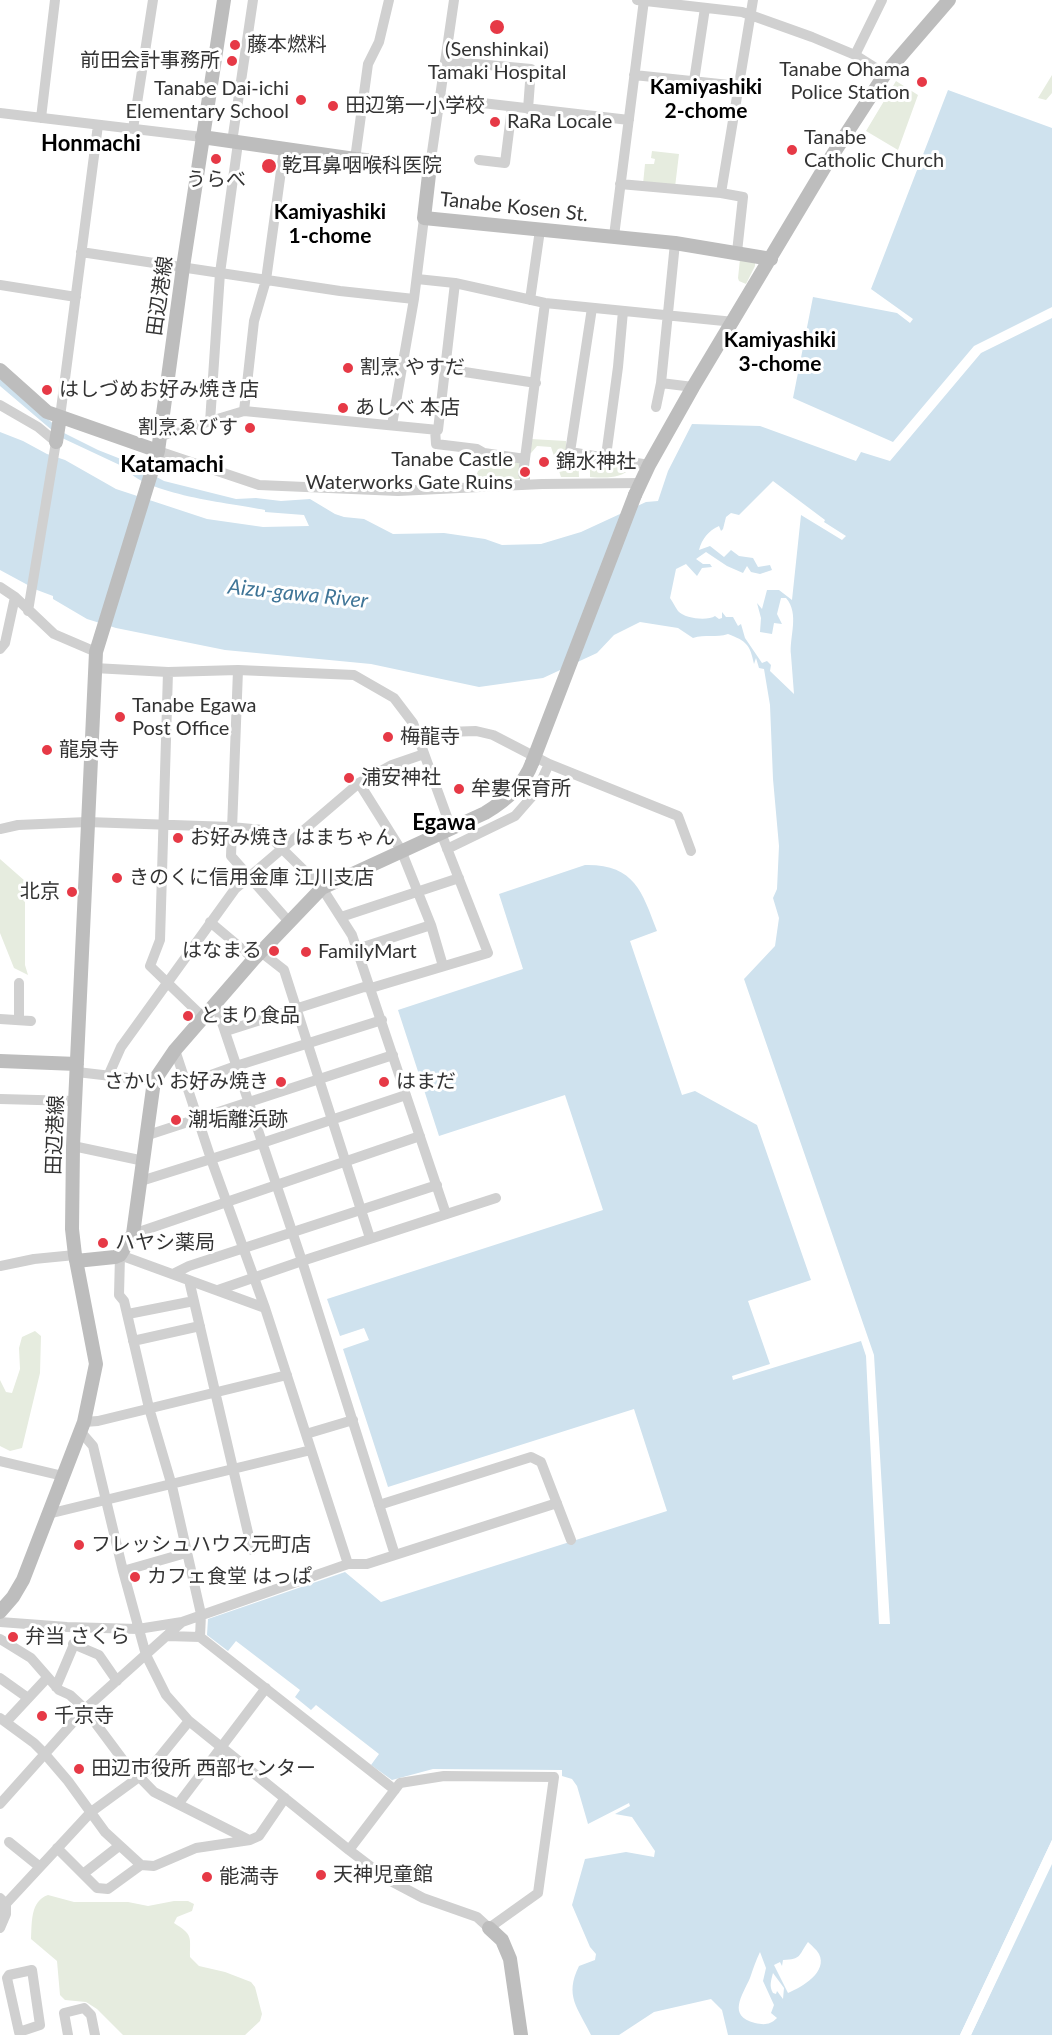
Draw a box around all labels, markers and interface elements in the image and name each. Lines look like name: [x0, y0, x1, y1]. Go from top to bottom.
marker: (Senshinkai) Tamaki Hospital: [488, 18, 506, 36]
place label: 藤本燃料: [247, 33, 327, 57]
marker: 藤本燃料: [228, 38, 242, 52]
place label: (Senshinkai) Tamaki Hospital: [428, 38, 566, 85]
place label: 前田会計事務所: [80, 49, 220, 73]
marker: 前田会計事務所: [225, 54, 239, 68]
place label: Tanabe Ohama Police Station: [779, 58, 910, 105]
district label: Kamiyashiki 2-chome: [650, 74, 762, 124]
marker: Tanabe Ohama Police Station: [915, 75, 929, 89]
place label: Tanabe Dai-ichi Elementary School: [126, 77, 289, 124]
marker: Tanabe Dai-ichi Elementary School: [294, 93, 308, 107]
place label: 田辺第一小学校: [345, 94, 485, 118]
marker: 田辺第一小学校: [326, 99, 340, 113]
place label: RaRa Locale: [507, 110, 612, 134]
marker: RaRa Locale: [488, 115, 502, 129]
place label: Tanabe Catholic Church: [804, 126, 944, 173]
district label: Honmachi: [41, 131, 141, 157]
marker: Tanabe Catholic Church: [785, 143, 799, 157]
marker: うらべ: [209, 152, 223, 166]
place label: 乾耳鼻咽喉科医院: [282, 154, 442, 178]
marker: 乾耳鼻咽喉科医院: [260, 157, 278, 175]
place label: うらべ: [186, 168, 246, 192]
street label: Tanabe Kosen St.: [439, 187, 589, 227]
district label: Kamiyashiki 1-chome: [274, 199, 386, 249]
street label: 田辺港線: [143, 255, 177, 337]
district label: Kamiyashiki 3-chome: [724, 327, 836, 377]
place label: 割烹 やすだ: [360, 356, 465, 380]
marker: 割烹 やすだ: [341, 361, 355, 375]
place label: はしづめお好み焼き店: [59, 378, 259, 402]
marker: はしづめお好み焼き店: [40, 383, 54, 397]
place label: あしべ 本店: [355, 396, 460, 420]
marker: あしべ 本店: [336, 401, 350, 415]
place label: 割烹ゑびす: [138, 416, 238, 440]
marker: 割烹ゑびす: [243, 421, 257, 435]
place label: Tanabe Castle Waterworks Gate Ruins: [305, 448, 513, 495]
place label: 錦水神社: [556, 450, 636, 474]
district label: Katamachi: [120, 452, 224, 478]
marker: 錦水神社: [537, 455, 551, 469]
marker: Tanabe Castle Waterworks Gate Ruins: [518, 465, 532, 479]
water label: Aizu-gawa River: [227, 574, 369, 614]
place label: Tanabe Egawa Post Office: [132, 694, 257, 741]
marker: Tanabe Egawa Post Office: [113, 710, 127, 724]
place label: 梅龍寺: [400, 725, 460, 749]
marker: 梅龍寺: [381, 730, 395, 744]
place label: 龍泉寺: [59, 738, 119, 762]
marker: 龍泉寺: [40, 743, 54, 757]
place label: 浦安神社: [361, 766, 441, 790]
marker: 浦安神社: [342, 771, 356, 785]
place label: 牟婁保育所: [471, 777, 571, 801]
marker: 牟婁保育所: [452, 782, 466, 796]
district label: Egawa: [412, 810, 476, 836]
place label: お好み焼き はまちゃん: [190, 826, 395, 850]
marker: お好み焼き はまちゃん: [171, 831, 185, 845]
place label: きのくに信用金庫 江川支店: [129, 866, 374, 890]
marker: きのくに信用金庫 江川支店: [110, 871, 124, 885]
place label: 北京: [20, 880, 60, 904]
marker: 北京: [65, 885, 79, 899]
place label: はなまる: [182, 939, 262, 963]
place label: FamilyMart: [318, 940, 417, 964]
marker: はなまる: [267, 944, 281, 958]
marker: FamilyMart: [299, 945, 313, 959]
place label: とまり食品: [200, 1004, 300, 1028]
marker: とまり食品: [181, 1009, 195, 1023]
place label: さかい お好み焼き: [104, 1070, 269, 1094]
place label: はまだ: [396, 1070, 456, 1094]
marker: さかい お好み焼き: [274, 1075, 288, 1089]
marker: はまだ: [377, 1075, 391, 1089]
street label: 田辺港線: [42, 1095, 68, 1175]
place label: 潮垢離浜跡: [188, 1108, 288, 1132]
marker: 潮垢離浜跡: [169, 1113, 183, 1127]
place label: ハヤシ薬局: [115, 1231, 215, 1255]
marker: ハヤシ薬局: [96, 1236, 110, 1250]
place label: フレッシュハウス元町店: [91, 1533, 311, 1557]
marker: フレッシュハウス元町店: [72, 1538, 86, 1552]
place label: カフェ食堂 はっぱ: [147, 1565, 312, 1589]
marker: カフェ食堂 はっぱ: [128, 1570, 142, 1584]
place label: 弁当 さくら: [25, 1625, 130, 1649]
marker: 弁当 さくら: [6, 1630, 20, 1644]
place label: 千京寺: [54, 1704, 114, 1728]
marker: 千京寺: [35, 1709, 49, 1723]
place label: 田辺市役所 西部センター: [91, 1757, 316, 1781]
marker: 田辺市役所 西部センター: [72, 1762, 86, 1776]
place label: 天神児童館: [333, 1863, 433, 1887]
place label: 能満寺: [219, 1865, 279, 1889]
marker: 天神児童館: [314, 1868, 328, 1882]
marker: 能満寺: [200, 1870, 214, 1884]

